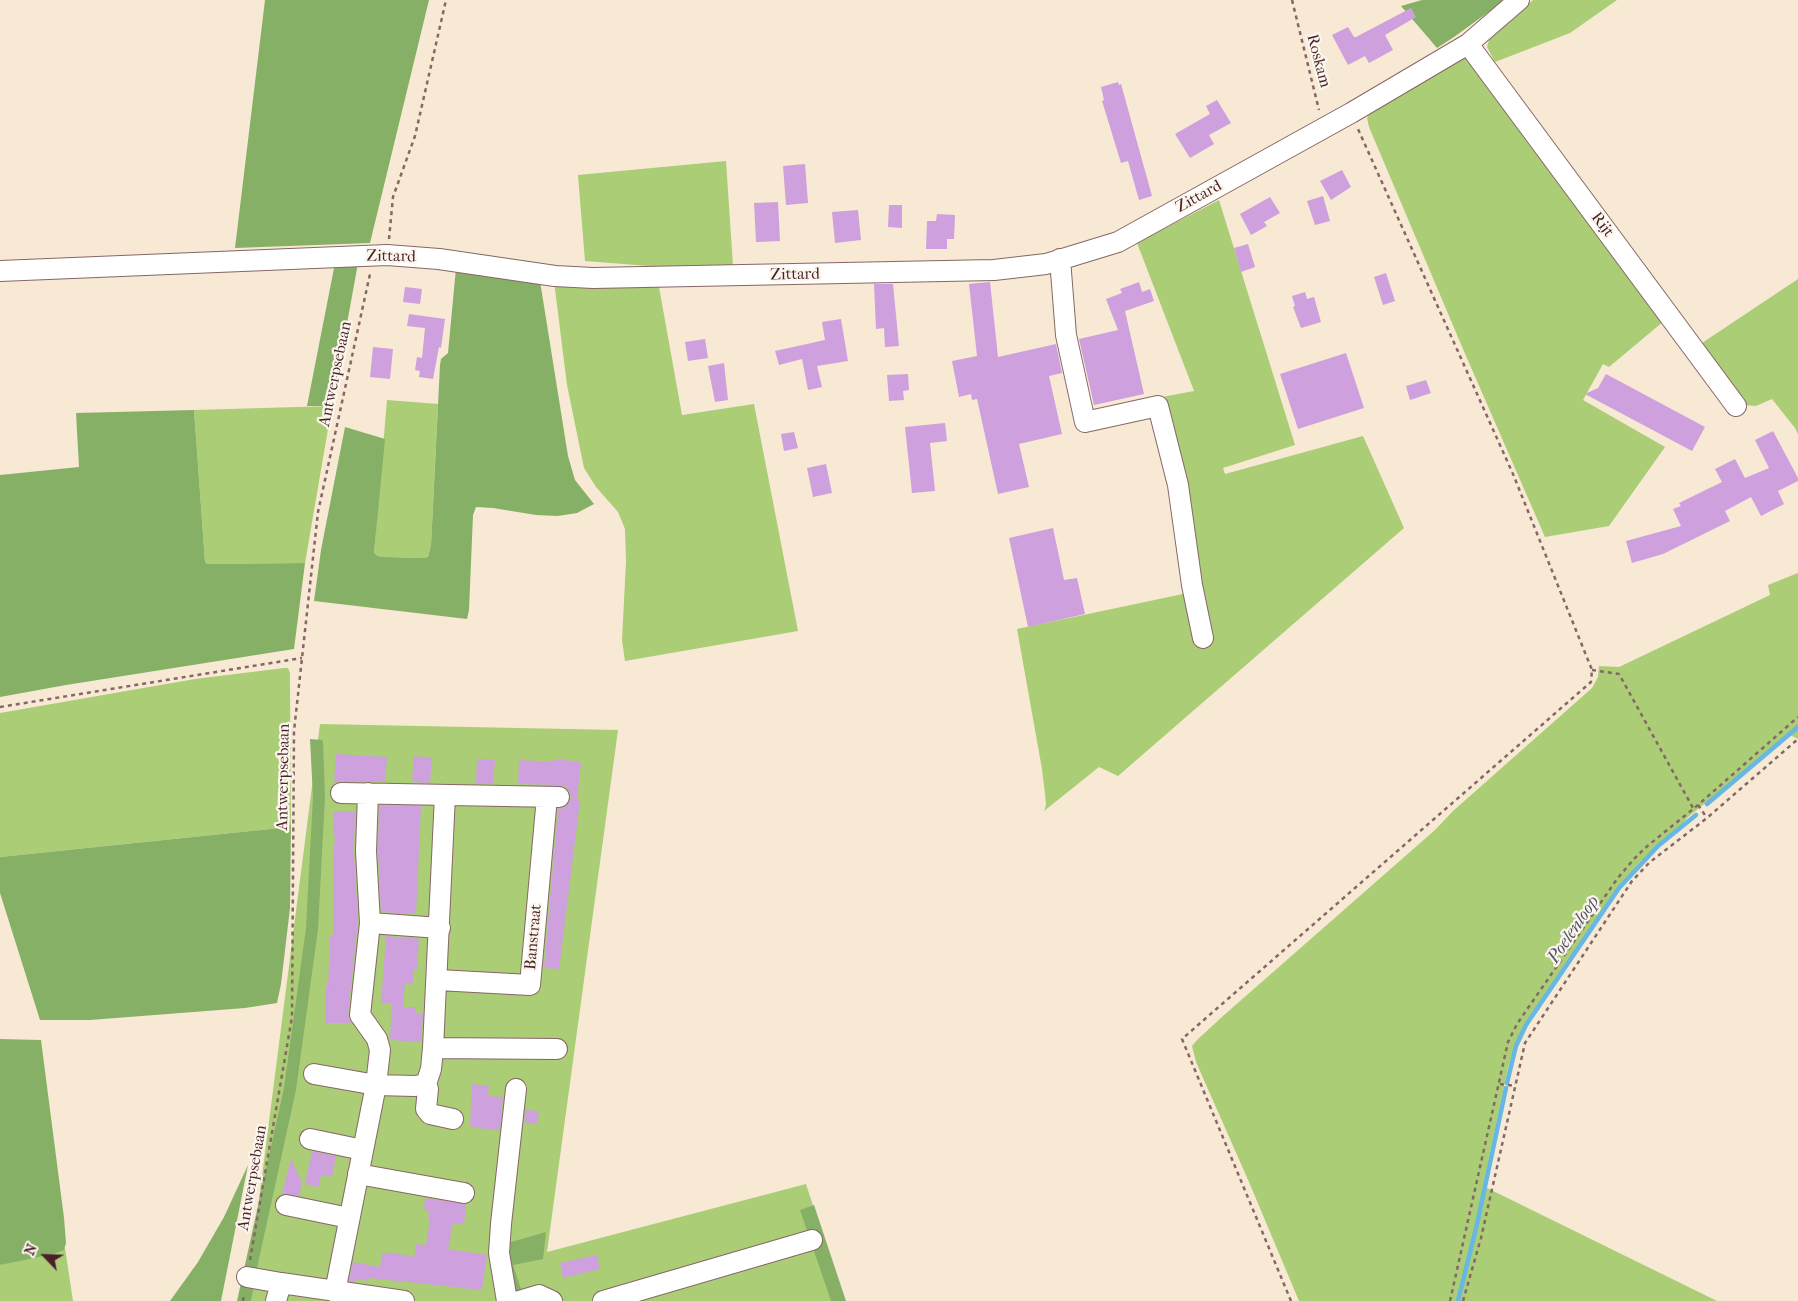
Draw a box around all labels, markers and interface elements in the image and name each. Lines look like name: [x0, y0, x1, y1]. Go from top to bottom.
street label: Roskam: [1302, 32, 1334, 90]
street label: Zittard: [1173, 177, 1225, 217]
street label: Rijt: [1586, 209, 1618, 241]
street label: Zittard: [366, 247, 416, 267]
street label: Zittard: [770, 265, 820, 285]
street label: Antwerpsebaan: [315, 320, 357, 428]
street label: Antwerpsebaan: [273, 723, 295, 831]
water label: Poelenloop: [1543, 892, 1605, 968]
street label: Banstraat: [522, 903, 546, 971]
street label: Antwerpsebaan: [234, 1124, 272, 1232]
north arrow: [20, 1231, 70, 1281]
text: N: [21, 1241, 41, 1258]

